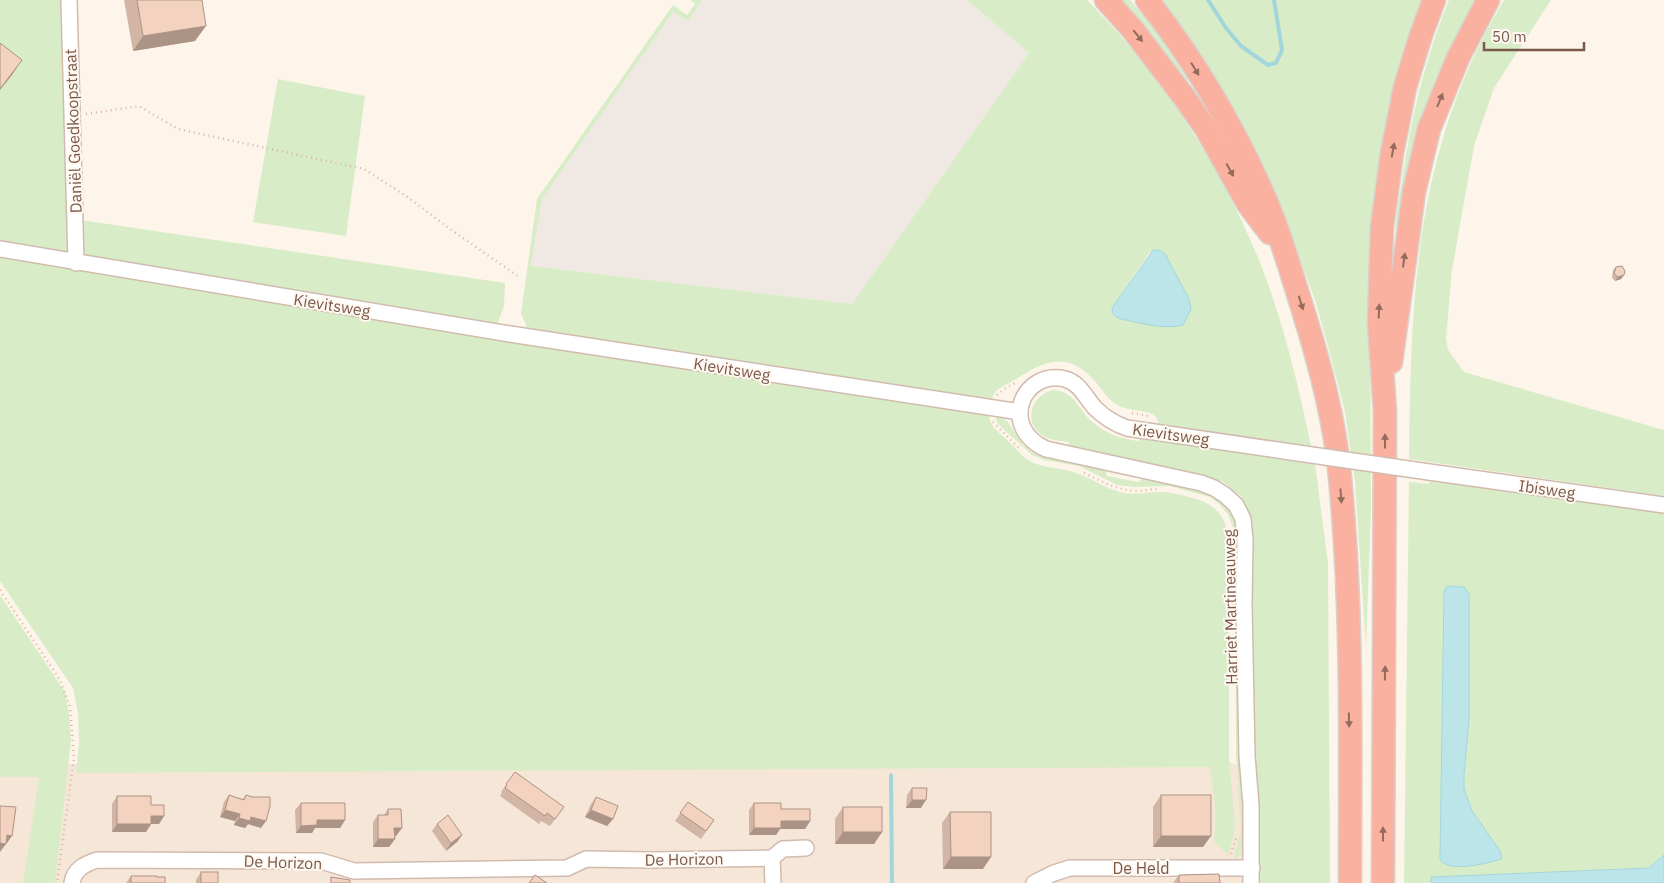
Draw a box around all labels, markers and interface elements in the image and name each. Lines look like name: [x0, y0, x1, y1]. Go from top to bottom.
scale bar: [1484, 20, 1584, 52]
text: 50 m: [1492, 27, 1527, 46]
one-way arrow: [1133, 29, 1144, 42]
street label: Daniël Goedkoopstraat: [60, 48, 86, 214]
one-way arrow: [1190, 62, 1200, 75]
one-way arrow: [1437, 93, 1445, 107]
one-way arrow: [1389, 141, 1397, 157]
one-way arrow: [1226, 163, 1234, 177]
one-way arrow: [1400, 251, 1408, 267]
street label: Kievitsweg: [292, 289, 372, 321]
one-way arrow: [1297, 295, 1305, 310]
one-way arrow: [1375, 303, 1383, 319]
street label: Kievitsweg: [692, 353, 772, 385]
street label: Kievitsweg: [1131, 419, 1211, 449]
one-way arrow: [1381, 432, 1389, 448]
street label: Ibisweg: [1517, 475, 1577, 503]
one-way arrow: [1338, 488, 1346, 504]
street label: Harriet Martineauweg: [1219, 528, 1241, 685]
one-way arrow: [1381, 665, 1389, 681]
one-way arrow: [1346, 712, 1354, 728]
one-way arrow: [1379, 826, 1387, 842]
street label: De Horizon: [644, 848, 724, 870]
street label: De Horizon: [243, 851, 323, 873]
street label: De Held: [1112, 858, 1170, 878]

